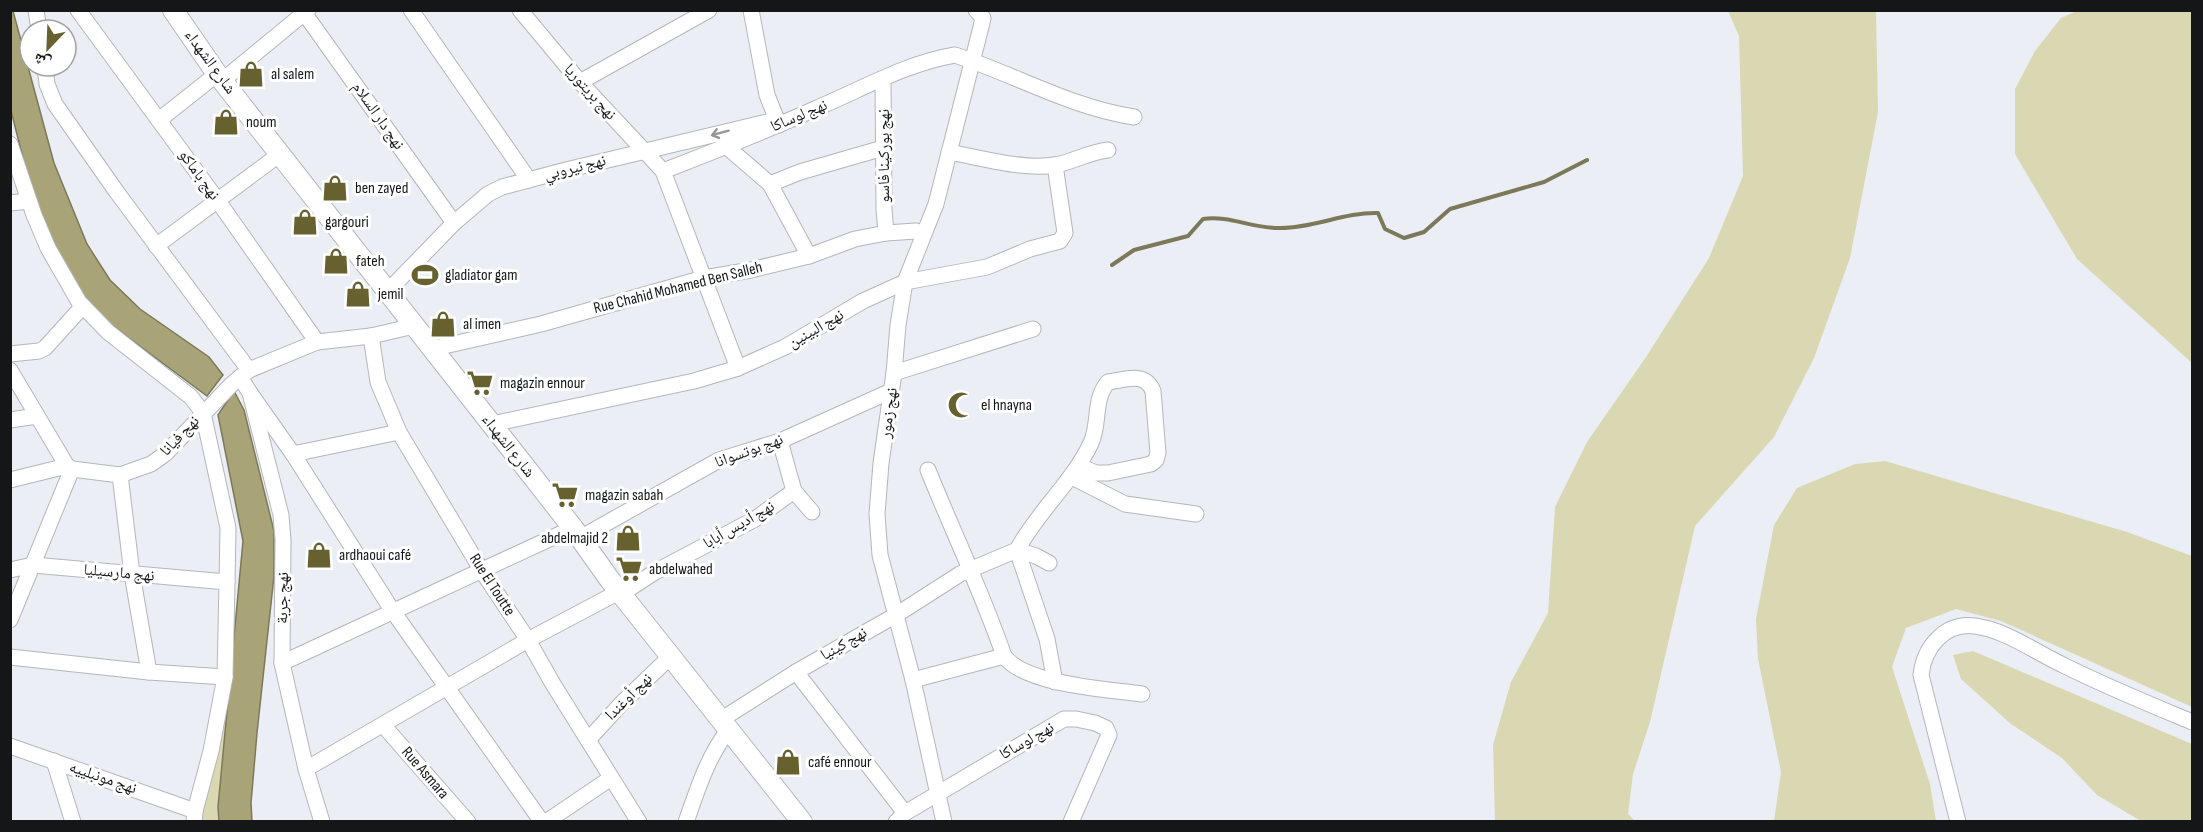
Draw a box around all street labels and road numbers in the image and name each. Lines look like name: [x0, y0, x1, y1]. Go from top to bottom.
street label: شارع الشهداء: [180, 26, 240, 98]
street label: نهج بريتوريا: [560, 60, 620, 124]
street label: نهج دار السلام: [348, 79, 408, 153]
street label: نهج لوساكا: [768, 96, 830, 136]
street label: نهج بوركينا فاسو: [875, 109, 894, 203]
street label: نهج باماكو: [174, 146, 224, 204]
street label: نهج نيروبي: [542, 151, 608, 187]
street label: Rue Chahid Mohamed Ben Salleh: [592, 258, 764, 318]
street label: نهج البينين: [785, 305, 847, 353]
street label: نهج زمور: [876, 387, 902, 440]
street label: شارع الشهداء: [477, 411, 539, 481]
street label: نهج فيانا: [156, 412, 204, 460]
street label: نهج بوتسوانا: [712, 430, 786, 472]
street label: نهج أديس أبابا: [700, 496, 778, 553]
street label: Rue El Toutte: [465, 550, 519, 620]
street label: نهج مارسيليا: [83, 560, 155, 586]
street label: نهج جربة: [273, 572, 293, 624]
street label: نهج كينيا: [817, 623, 871, 665]
street label: نهج أوغندا: [601, 669, 657, 725]
street label: نهج لوساكا: [996, 718, 1058, 764]
street label: Rue Asmara: [397, 743, 453, 803]
street label: نهج مونبلييه: [67, 758, 139, 798]

